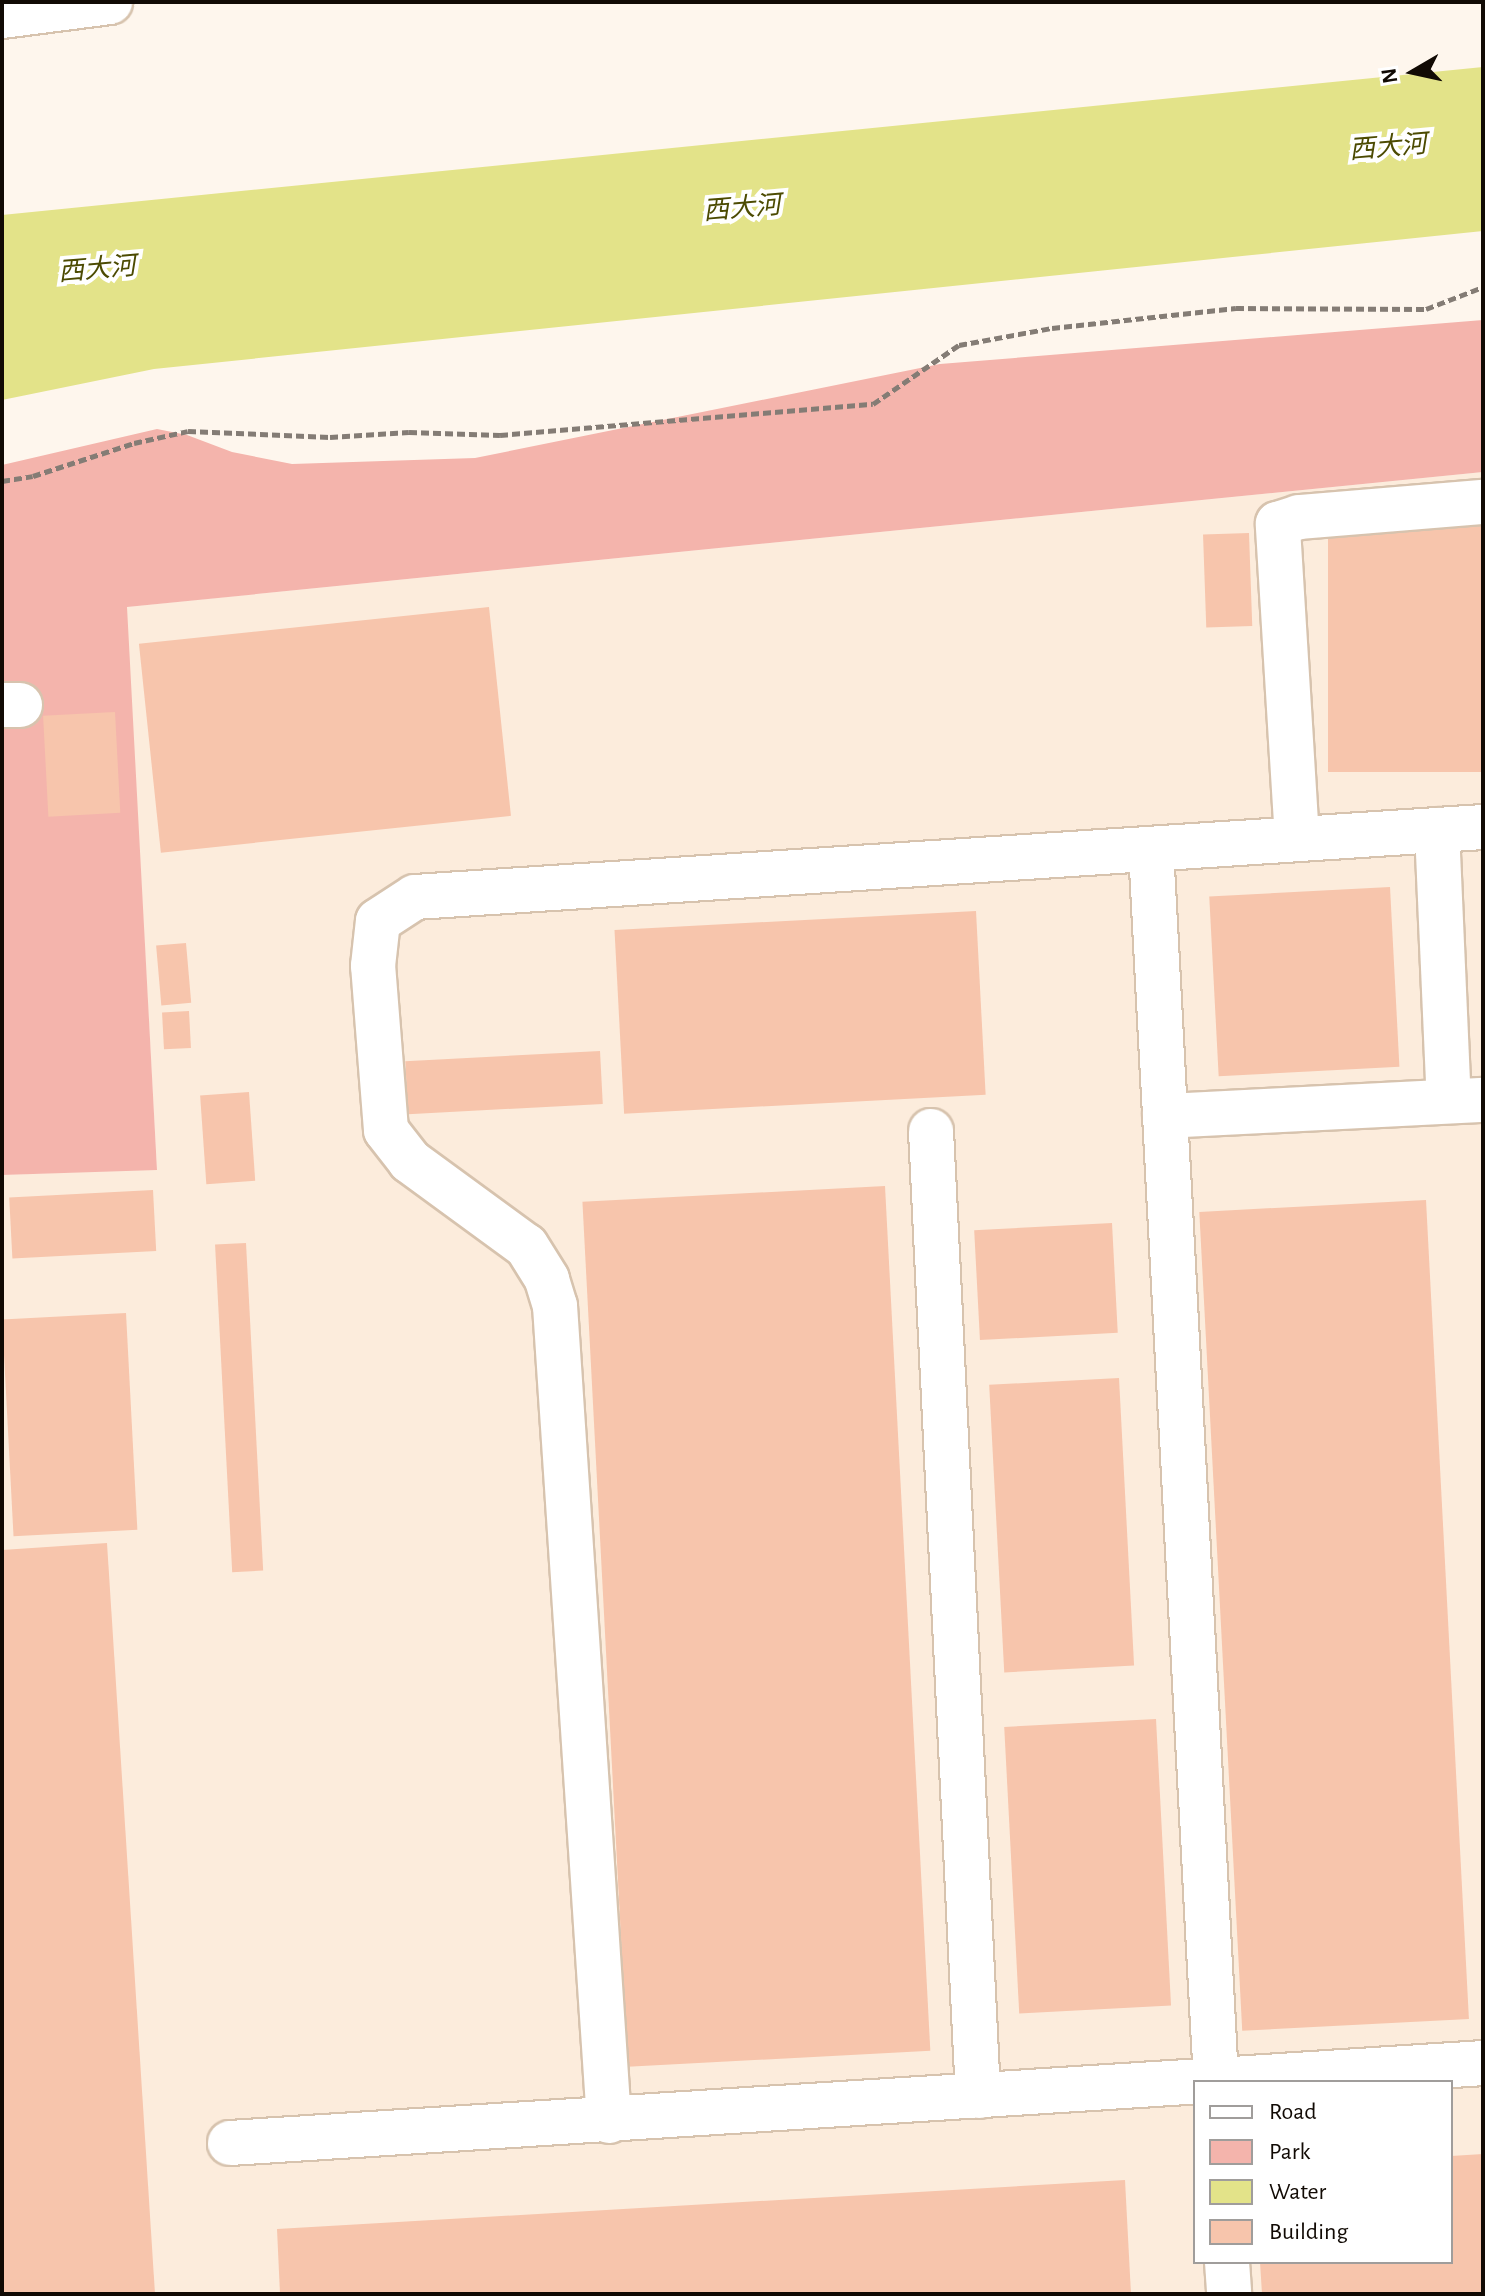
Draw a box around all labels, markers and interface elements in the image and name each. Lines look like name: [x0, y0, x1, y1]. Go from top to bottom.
north arrow: [1373, 32, 1453, 112]
text: N: [1377, 66, 1401, 85]
water label: 西大河: [1348, 129, 1428, 167]
water label: 西大河: [702, 190, 782, 228]
water label: 西大河: [57, 251, 137, 289]
legend: [1193, 2080, 1453, 2264]
text: Road: [1269, 2100, 1317, 2124]
text: Park: [1269, 2140, 1310, 2164]
text: Water: [1269, 2180, 1326, 2204]
text: Building: [1269, 2220, 1348, 2244]

